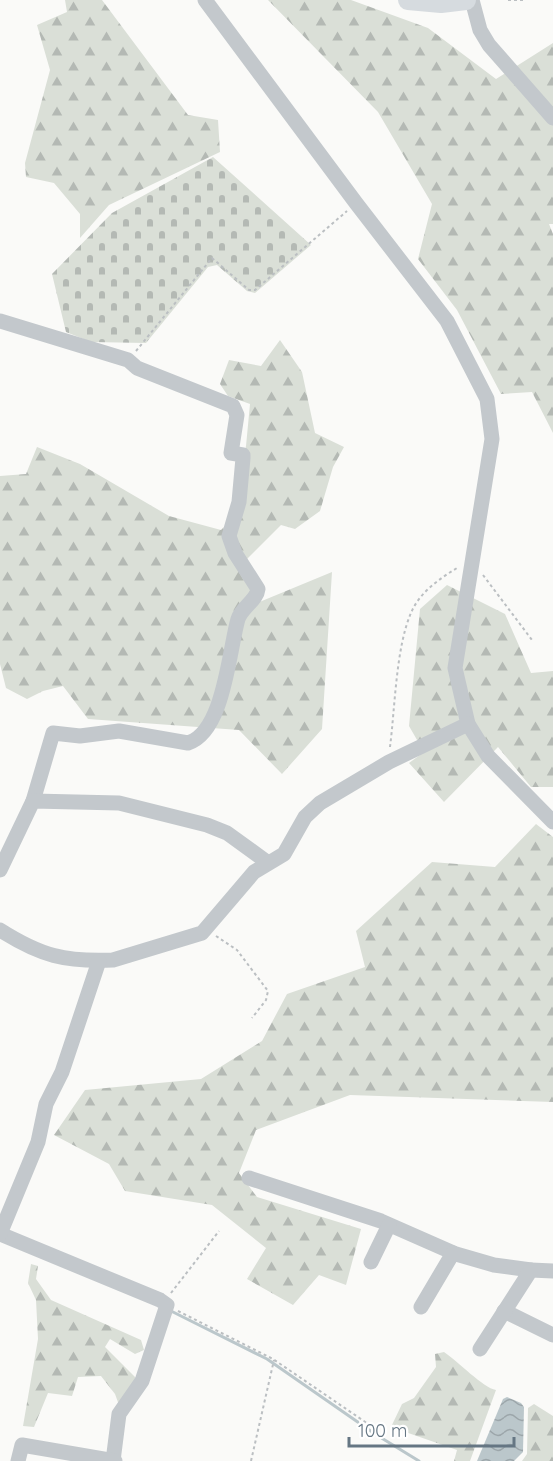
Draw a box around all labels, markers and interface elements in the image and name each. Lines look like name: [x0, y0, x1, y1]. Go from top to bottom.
scale bar: [349, 1410, 514, 1448]
text: 100 m: [358, 1419, 407, 1442]

